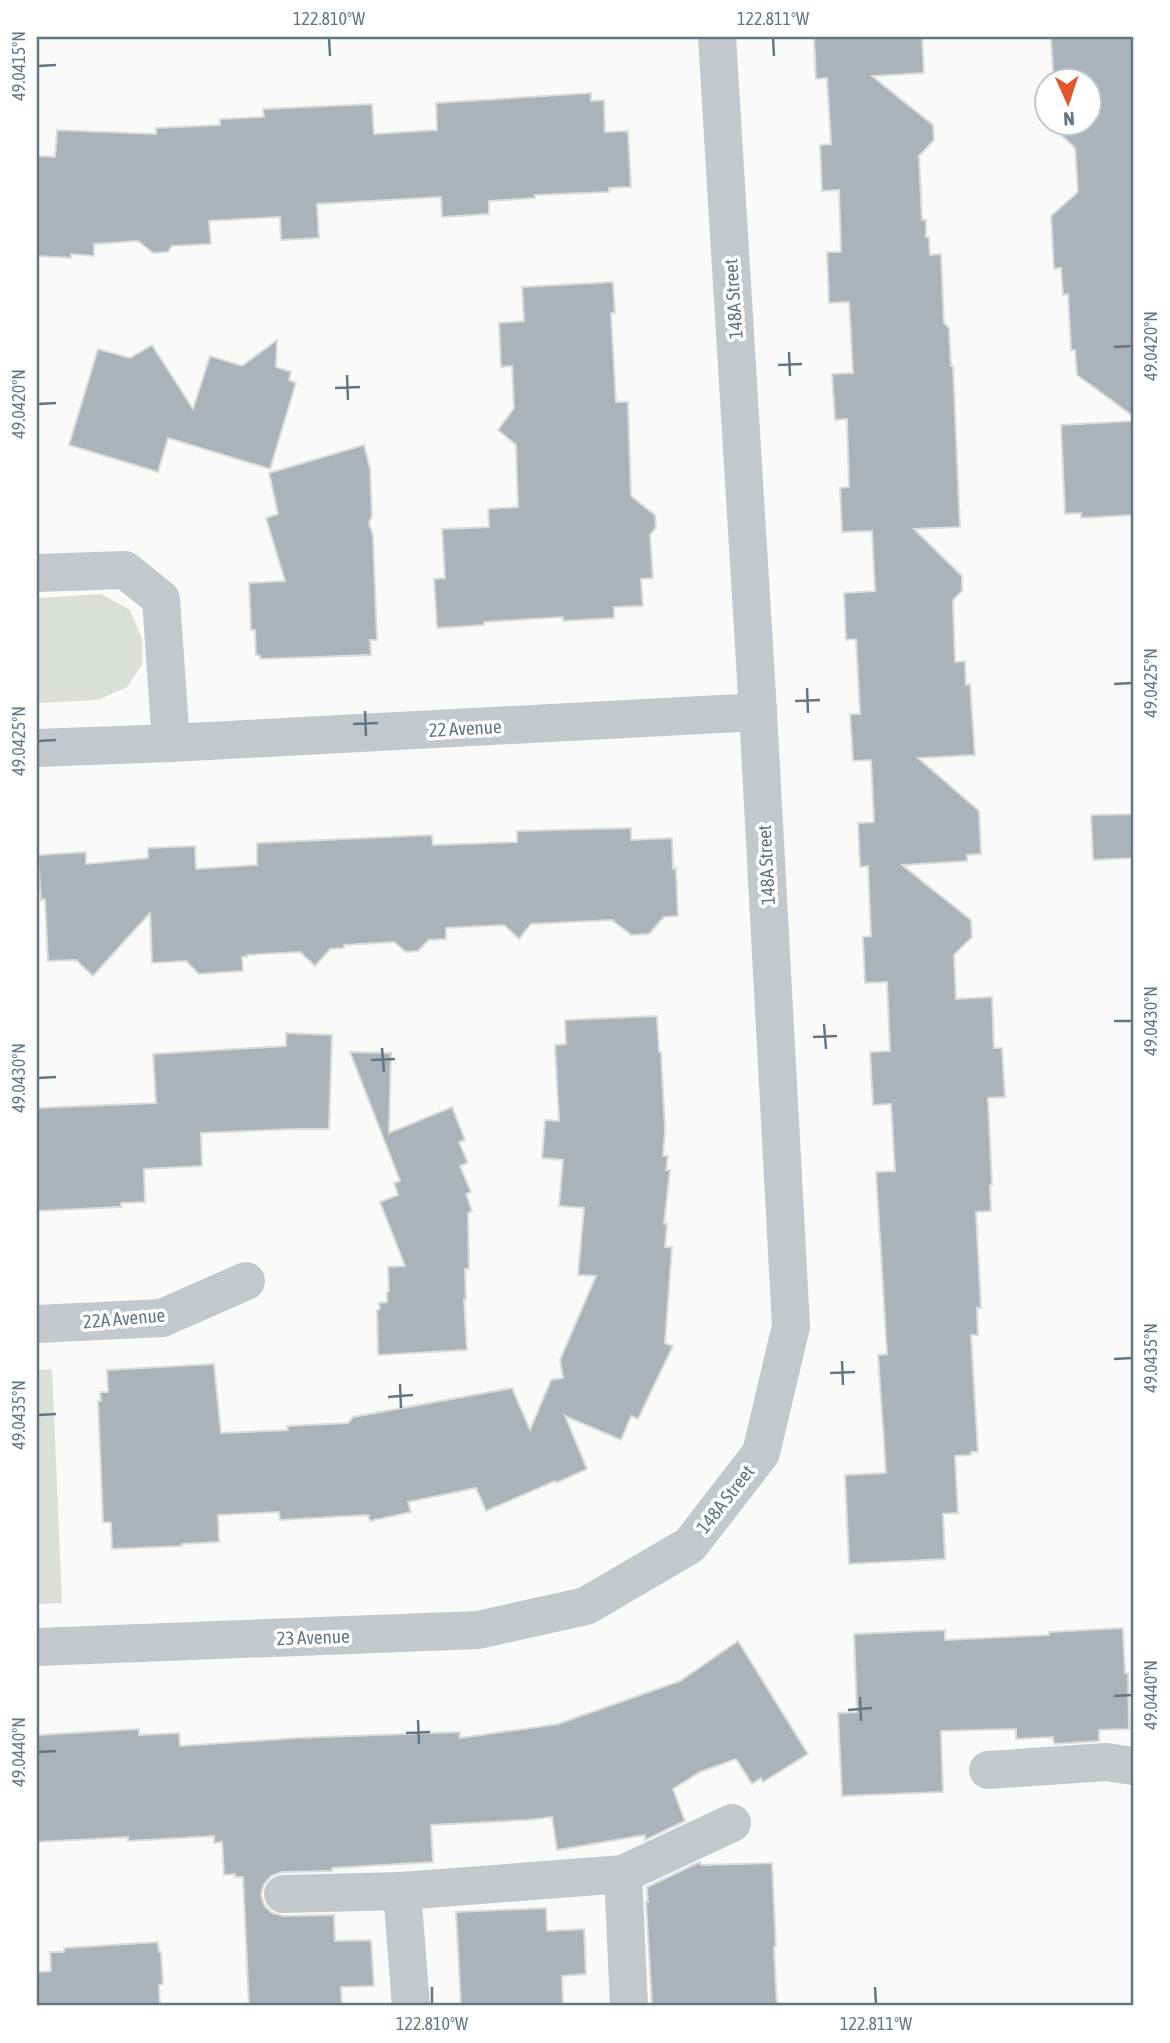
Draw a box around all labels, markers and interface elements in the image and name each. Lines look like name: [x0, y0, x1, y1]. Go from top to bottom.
text: 122.810°W: [293, 8, 365, 29]
text: 122.811°W: [737, 8, 809, 29]
text: 49.0415°N: [8, 31, 29, 101]
north arrow: [1034, 66, 1104, 136]
text: N: [1063, 108, 1075, 130]
street label: 148A Street: [719, 258, 747, 340]
text: 49.0420°N: [1140, 311, 1161, 381]
text: 49.0420°N: [8, 369, 29, 439]
text: 49.0425°N: [1140, 648, 1161, 718]
text: 49.0425°N: [8, 706, 29, 776]
street label: 22 Avenue: [428, 715, 502, 741]
street label: 148A Street: [753, 824, 779, 906]
text: 49.0430°N: [1140, 986, 1161, 1056]
text: 49.0430°N: [8, 1043, 29, 1113]
street label: 22A Avenue: [82, 1303, 166, 1333]
text: 49.0435°N: [1140, 1323, 1161, 1393]
text: 49.0435°N: [8, 1380, 29, 1450]
street label: 148A Street: [692, 1461, 758, 1537]
street label: 23 Avenue: [276, 1625, 350, 1649]
text: 49.0440°N: [1140, 1660, 1161, 1730]
text: 49.0440°N: [8, 1717, 29, 1787]
text: 122.810°W: [396, 2013, 468, 2034]
text: 122.811°W: [840, 2013, 912, 2034]

